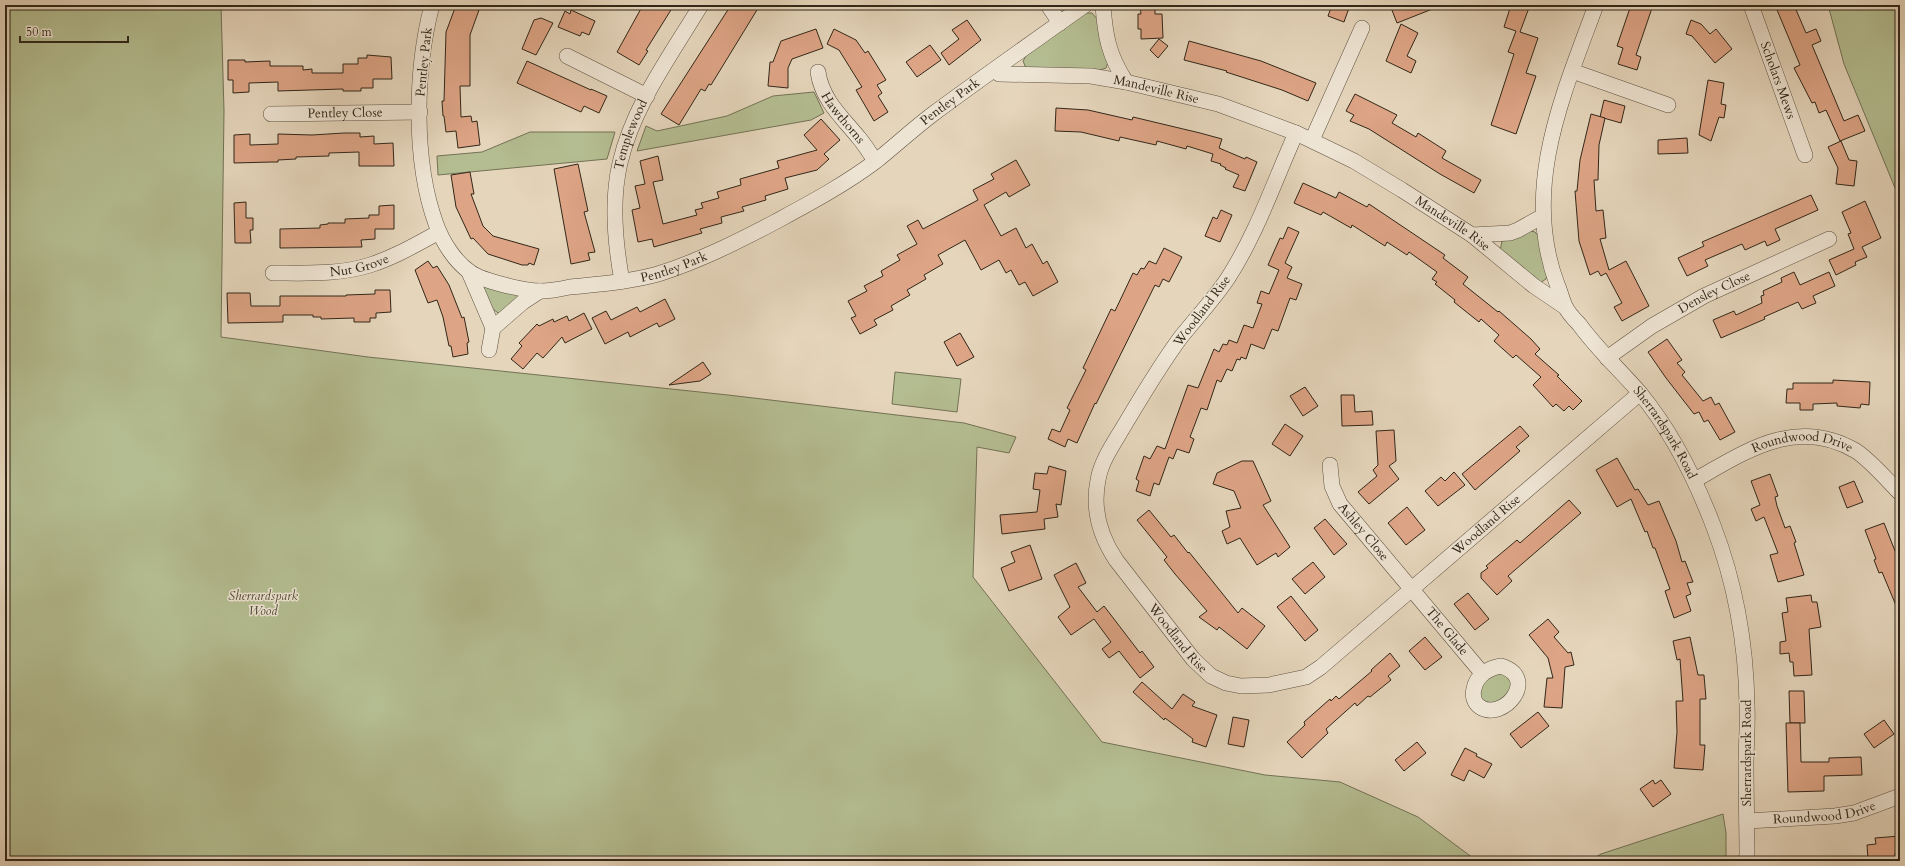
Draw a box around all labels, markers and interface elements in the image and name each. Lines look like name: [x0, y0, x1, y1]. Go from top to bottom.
scale bar: [20, 18, 128, 44]
text: 50 m: [26, 24, 53, 40]
street label: Pentley Park: [411, 26, 437, 98]
street label: Scholars Mews: [1756, 39, 1800, 121]
street label: Mandeville Rise: [1112, 71, 1201, 108]
street label: Pentley Park: [916, 74, 983, 130]
street label: Hawthorns: [817, 89, 869, 147]
street label: Templewood: [610, 96, 652, 172]
street label: Pentley Close: [307, 104, 383, 123]
street label: Mandeville Rise: [1412, 192, 1494, 255]
street label: Pentley Park: [639, 247, 710, 287]
street label: Nut Grove: [329, 250, 392, 281]
street label: Densley Close: [1675, 267, 1753, 318]
street label: Woodland Rise: [1169, 272, 1235, 351]
street label: Sherrardspark Road: [1629, 382, 1701, 482]
street label: Roundwood Drive: [1749, 427, 1856, 457]
street label: Woodland Rise: [1447, 490, 1525, 560]
street label: Ashley Close: [1334, 499, 1393, 565]
park label: Sherrardspark Wood: [228, 587, 298, 620]
street label: Woodland Rise: [1143, 599, 1212, 677]
street label: The Glade: [1421, 603, 1473, 659]
street label: Sherrardspark Road: [1738, 699, 1756, 806]
street label: Roundwood Drive: [1773, 797, 1878, 829]

